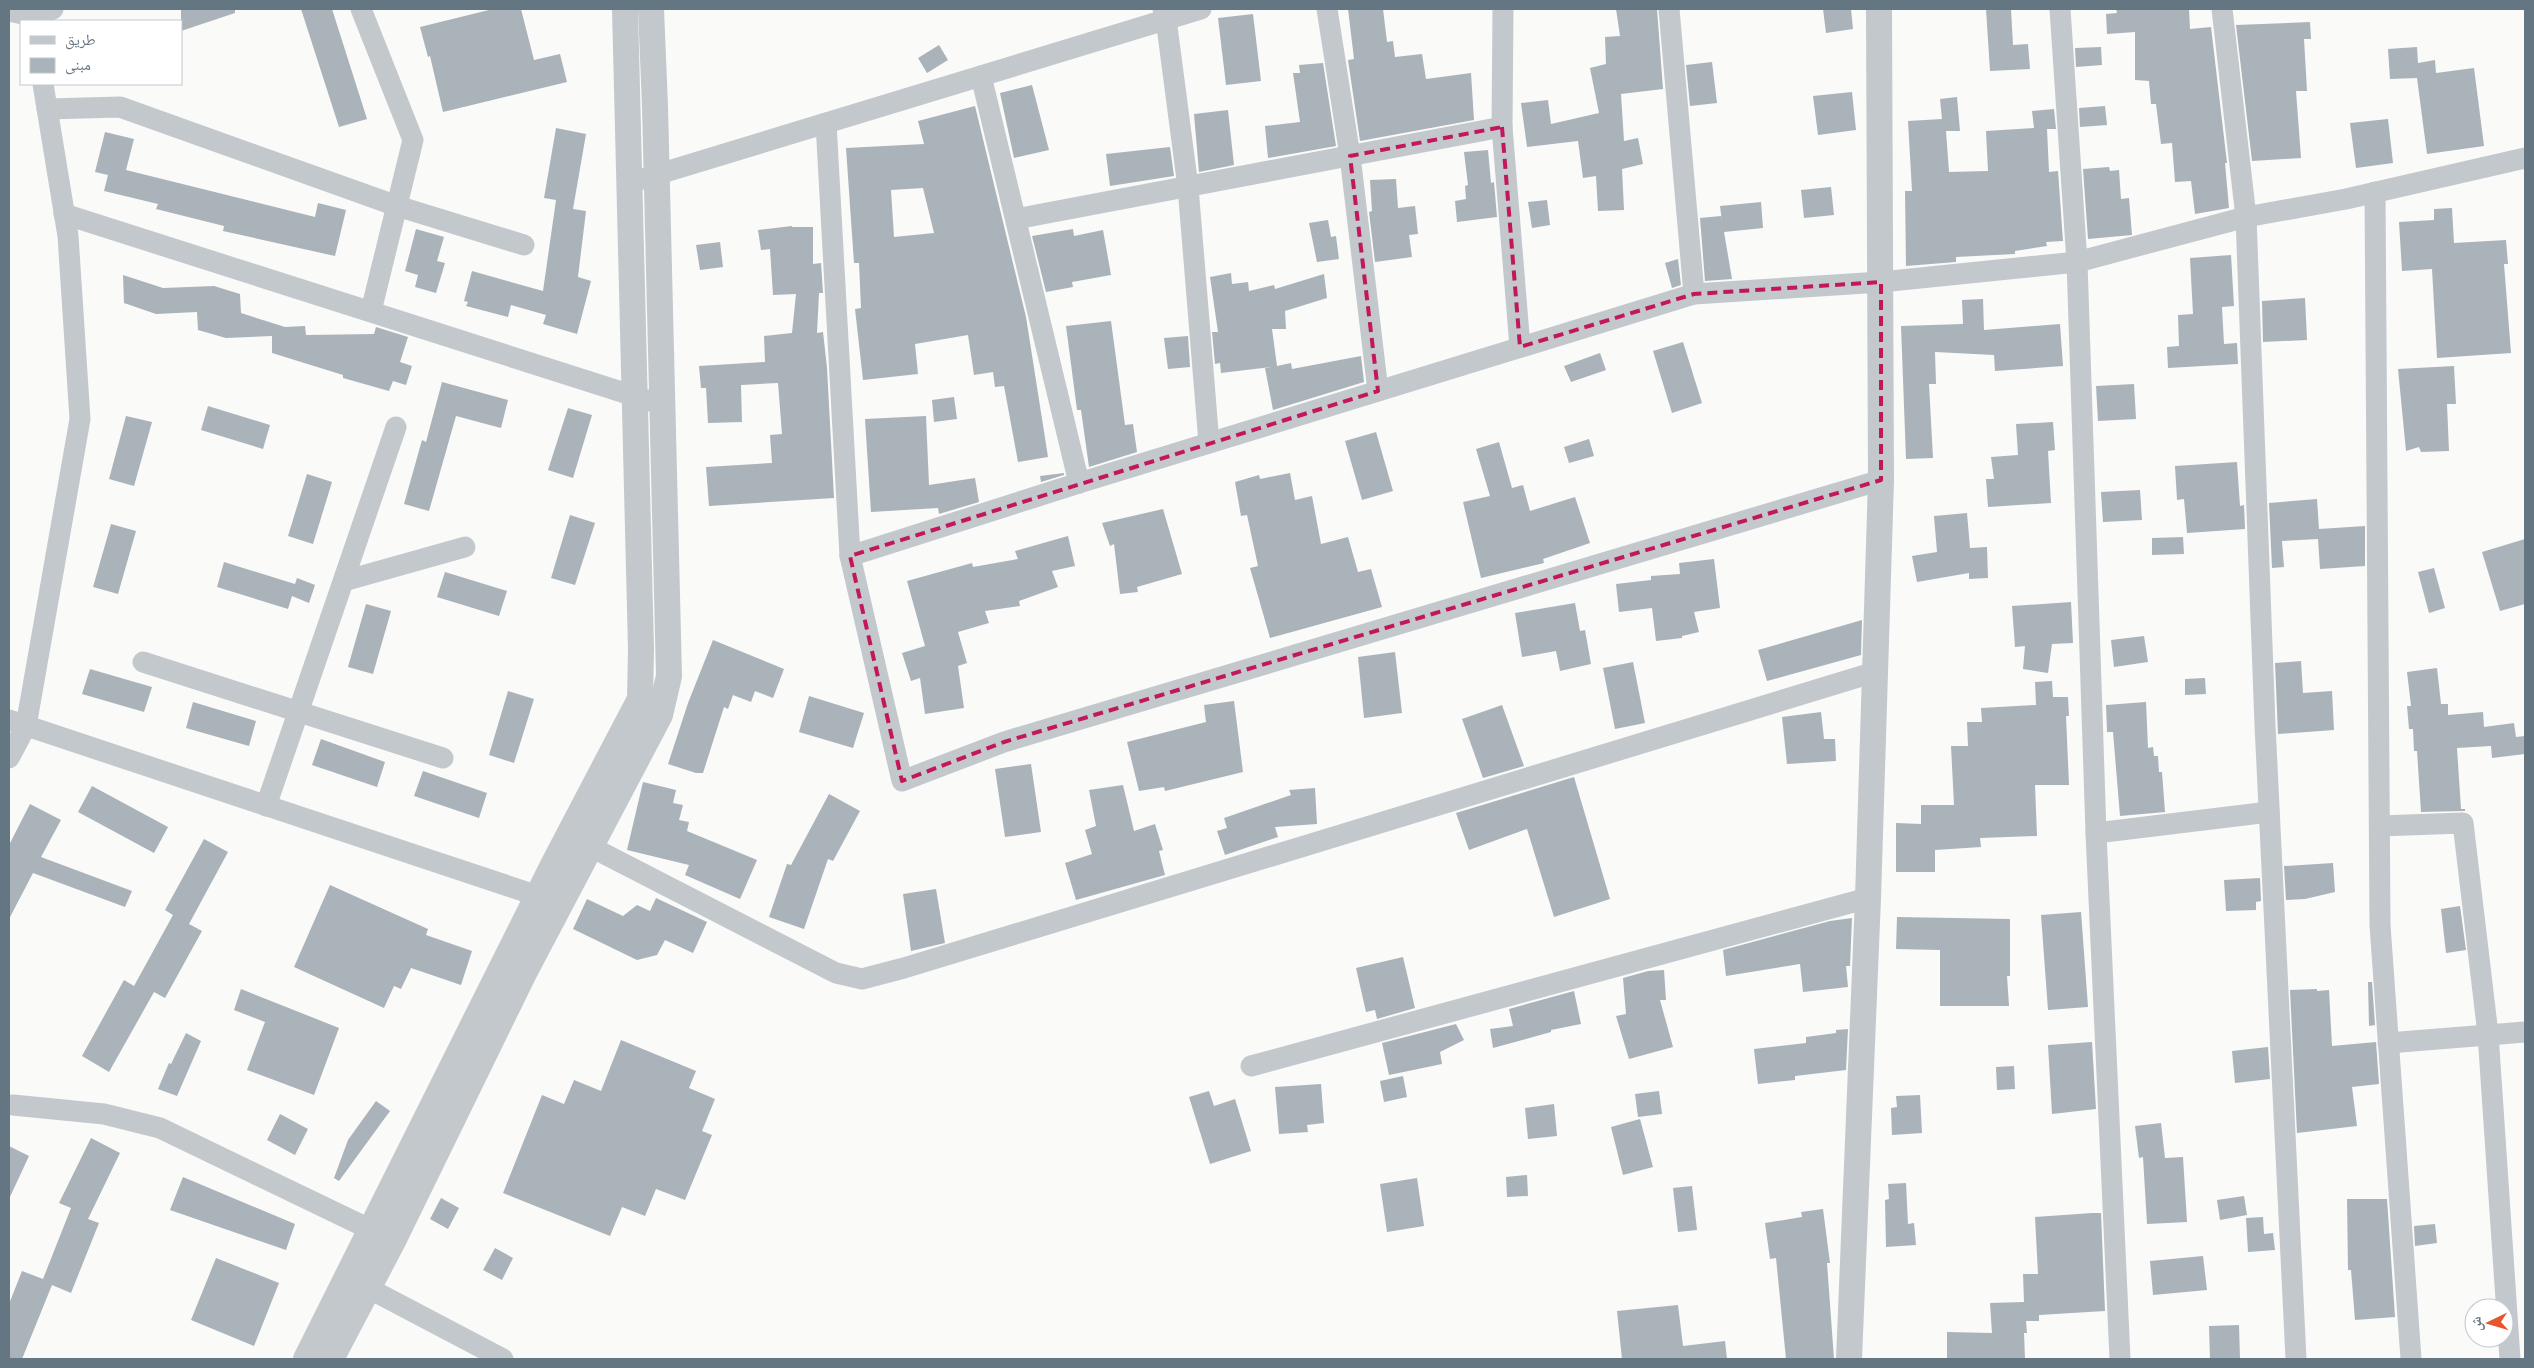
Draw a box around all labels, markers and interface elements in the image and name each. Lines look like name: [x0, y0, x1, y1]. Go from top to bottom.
legend: [20, 20, 182, 85]
text: طريق: [65, 30, 96, 50]
text: مبنى: [65, 55, 91, 75]
north arrow: [2464, 1298, 2514, 1348]
text: ش: [2466, 1316, 2486, 1332]

